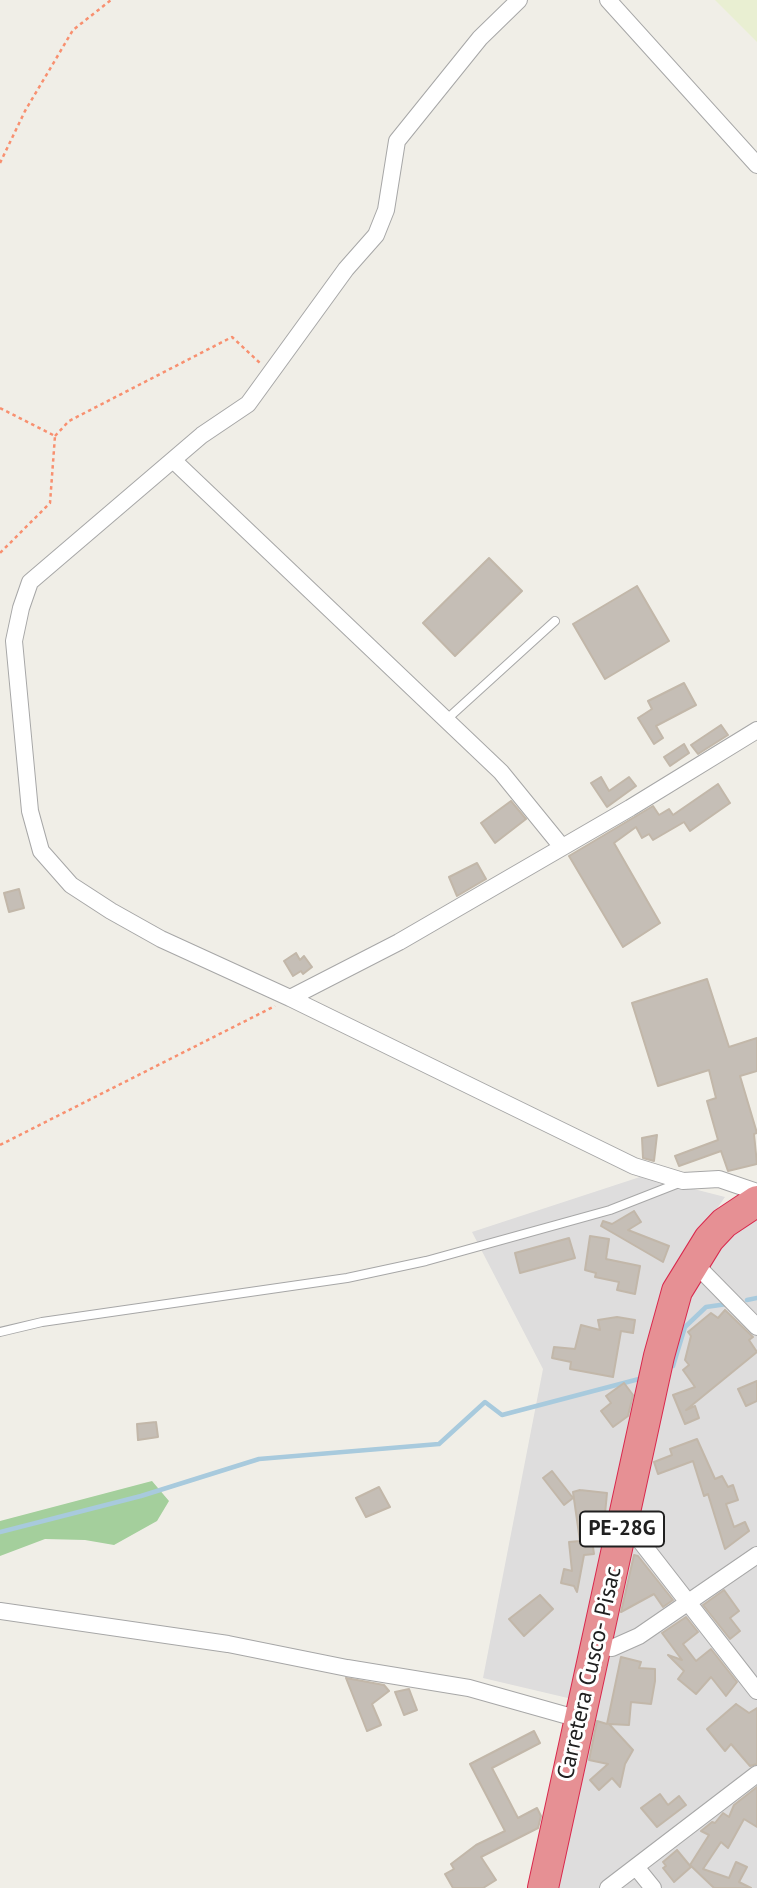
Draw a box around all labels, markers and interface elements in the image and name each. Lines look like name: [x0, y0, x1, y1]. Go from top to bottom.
road number: PE-28G: [580, 1512, 664, 1546]
street label: Carretera Cusco- Pisac: [552, 1564, 628, 1782]

